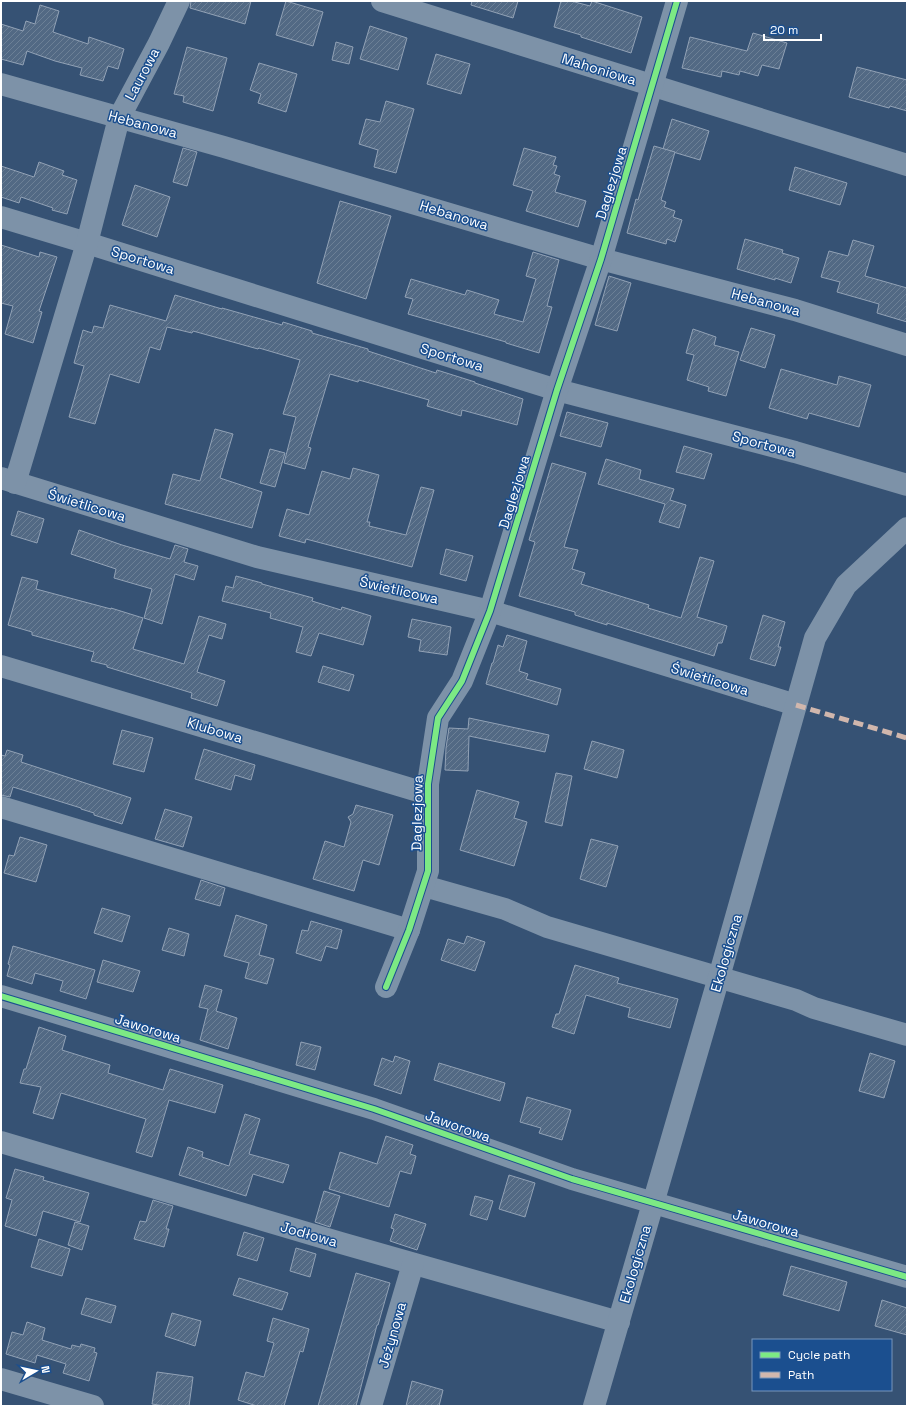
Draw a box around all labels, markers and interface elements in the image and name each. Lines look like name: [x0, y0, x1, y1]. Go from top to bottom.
scale bar: [764, 16, 821, 42]
text: 20 m: [770, 22, 798, 38]
street label: Laurowa: [121, 45, 163, 103]
street label: Mahoniowa: [560, 49, 638, 89]
street label: Hebanowa: [106, 106, 180, 142]
street label: Daglezjowa: [591, 144, 631, 222]
street label: Hebanowa: [418, 196, 490, 234]
street label: Sportowa: [109, 242, 177, 278]
street label: Hebanowa: [729, 284, 803, 320]
street label: Sportowa: [418, 339, 486, 375]
street label: Sportowa: [730, 427, 798, 461]
street label: Daglezjowa: [494, 453, 534, 531]
street label: Świetlicowa: [46, 485, 128, 525]
street label: Świetlicowa: [358, 572, 440, 608]
street label: Świetlicowa: [669, 659, 751, 699]
street label: Klubowa: [185, 713, 245, 747]
street label: Daglezjowa: [407, 775, 427, 851]
street label: Ekologiczna: [706, 912, 746, 994]
street label: Jaworowa: [113, 1009, 183, 1047]
street label: Jaworowa: [423, 1106, 493, 1146]
street label: Jaworowa: [731, 1205, 801, 1241]
street label: Jodłowa: [278, 1217, 340, 1251]
street label: Ekologiczna: [615, 1223, 655, 1305]
street label: Jeżynowa: [374, 1300, 410, 1370]
legend: [752, 1339, 892, 1391]
text: Cycle path: [788, 1347, 850, 1363]
north arrow: [16, 1351, 56, 1391]
text: N: [38, 1365, 53, 1374]
text: Path: [788, 1367, 814, 1383]

